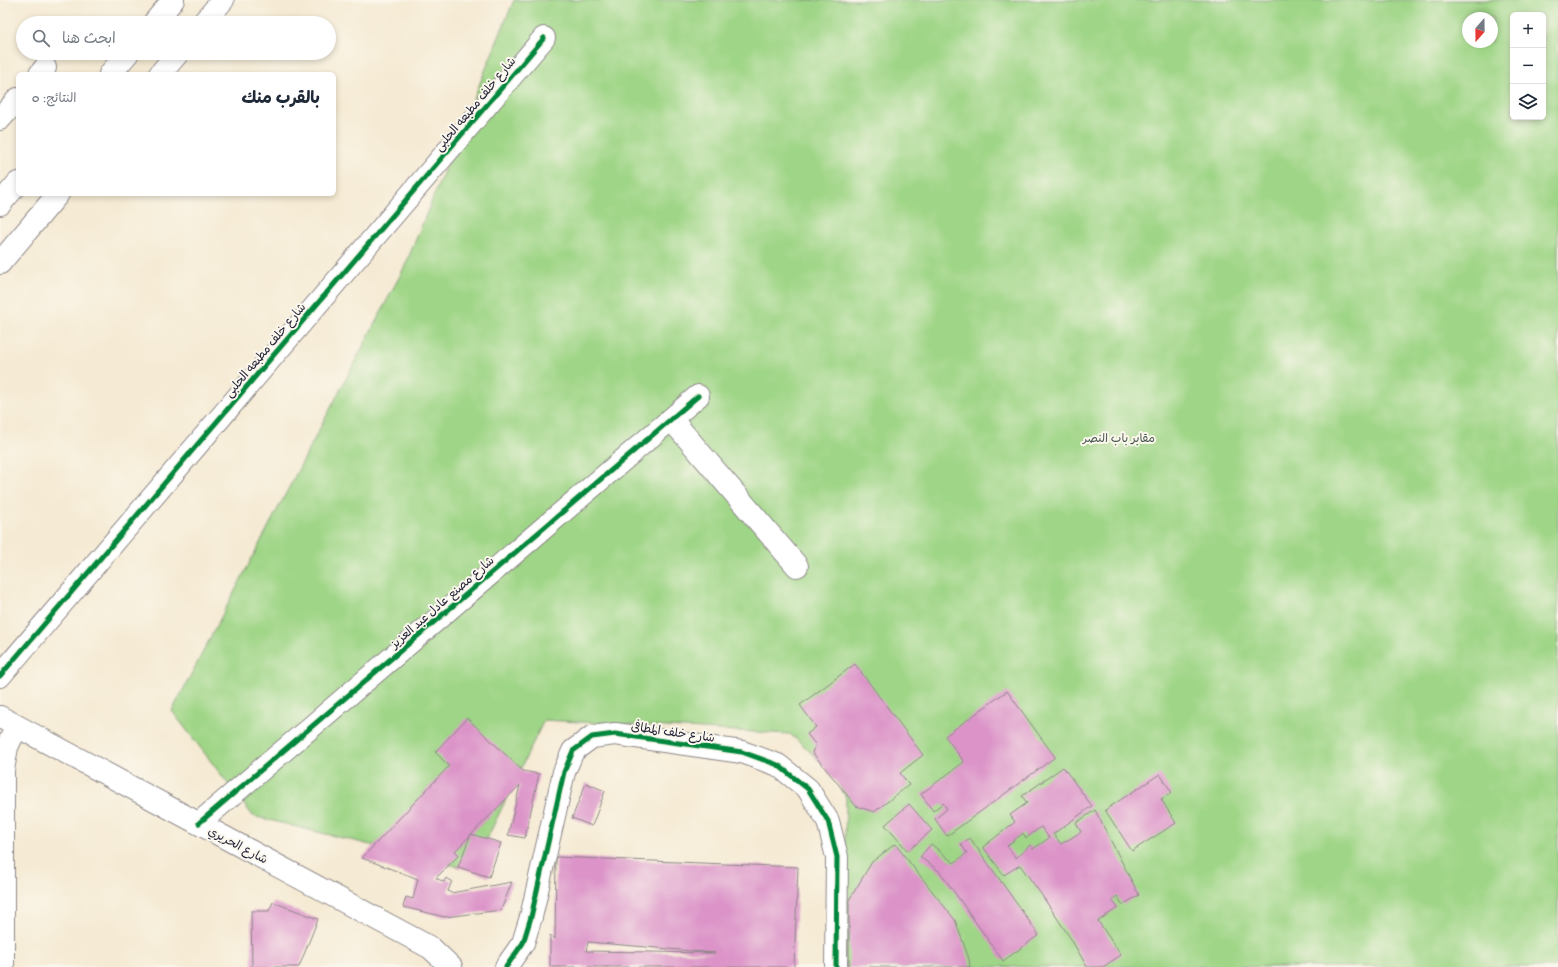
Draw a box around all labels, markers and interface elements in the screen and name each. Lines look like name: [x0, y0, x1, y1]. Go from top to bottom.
north arrow: [1462, 12, 1498, 48]
map controls: [1510, 12, 1546, 120]
button: +: [1510, 12, 1546, 48]
search box: [16, 16, 336, 60]
icon: search: [30, 27, 52, 49]
text: ابحث هنا: [62, 31, 116, 49]
button: −: [1510, 48, 1546, 84]
street label: شارع خلف مطبعه الحلبى: [432, 55, 520, 155]
button: layers: [1510, 84, 1546, 120]
text: بالقرب منك: [241, 90, 320, 110]
text: النتائج: 0: [32, 92, 77, 107]
street label: شارع خلف مطبعه الحلبى: [222, 301, 310, 401]
park label: مقابر باب النصر: [1082, 433, 1155, 447]
street label: شارع مصنع عادل عبد العزيز: [388, 555, 498, 653]
street label: شارع خلف المطافى: [630, 718, 716, 747]
street label: شارع الحريري: [205, 825, 269, 868]

